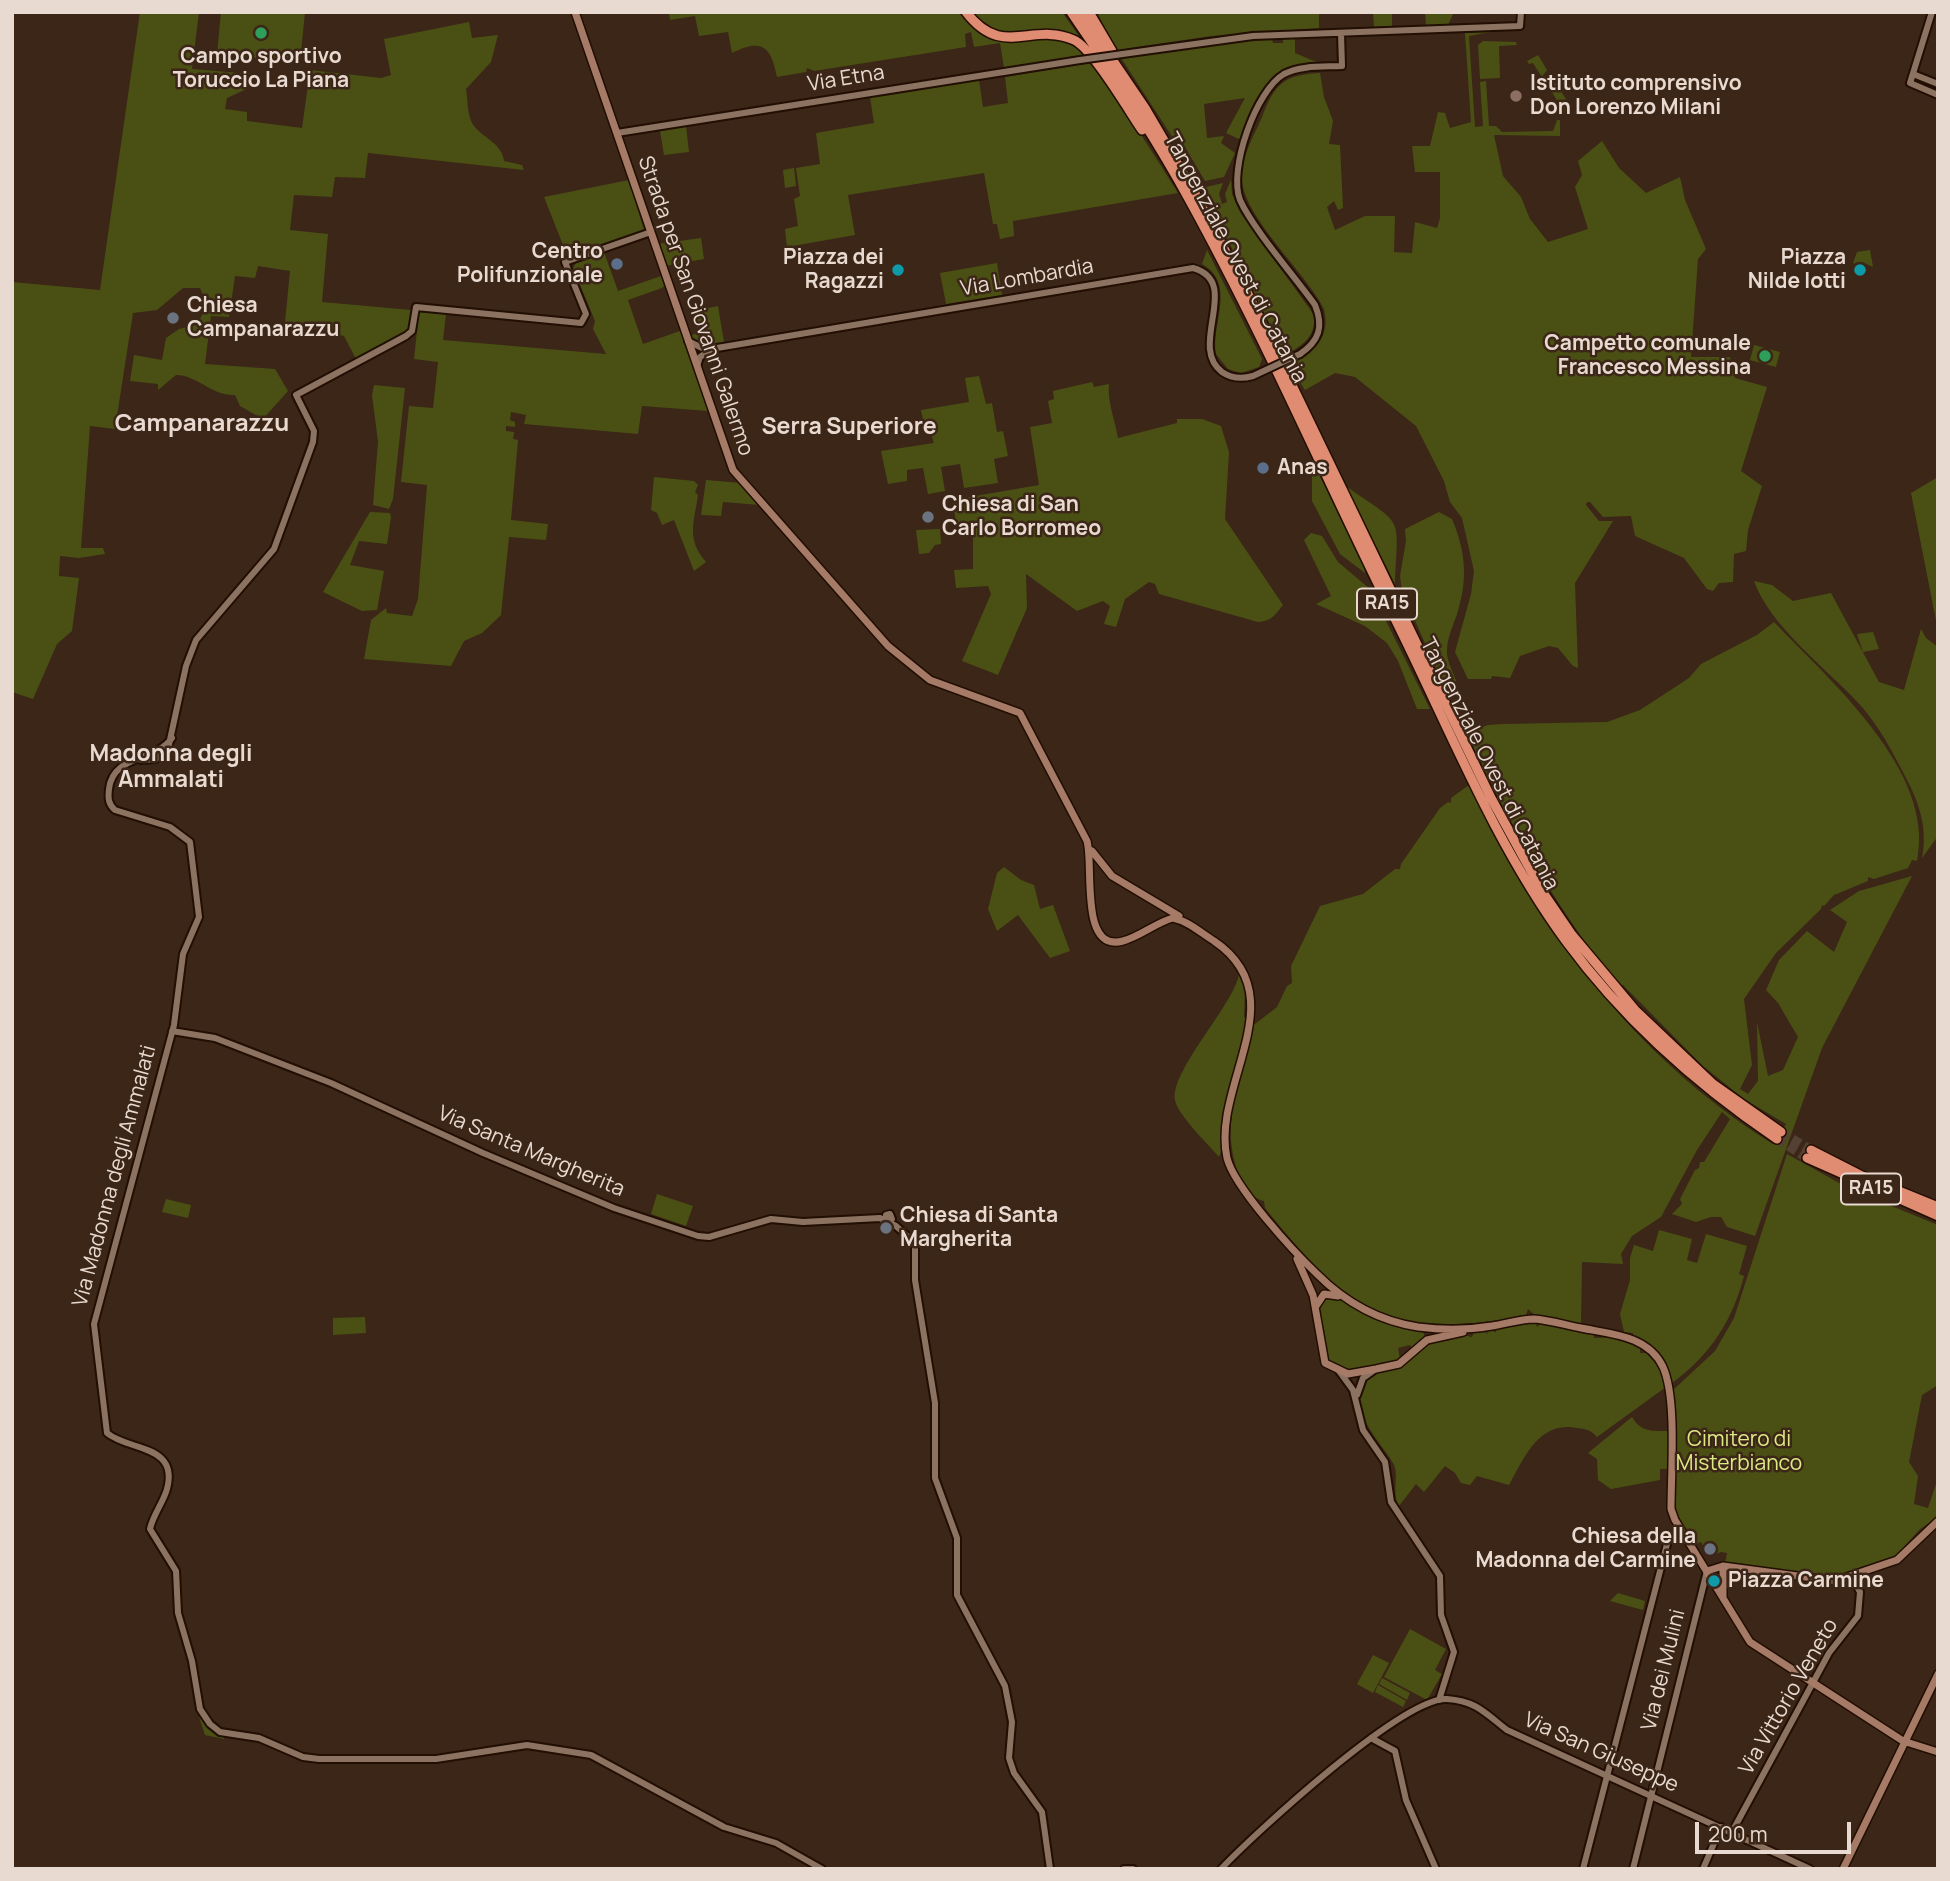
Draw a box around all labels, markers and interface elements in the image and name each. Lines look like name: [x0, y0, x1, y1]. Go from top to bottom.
marker: Campo sportivo Toruccio La Piana: [253, 25, 269, 41]
place label: Campo sportivo Toruccio La Piana: [173, 44, 349, 94]
street label: Via Etna: [806, 60, 886, 98]
place label: Istituto comprensivo Don Lorenzo Milani: [1530, 71, 1742, 121]
marker: Istituto comprensivo Don Lorenzo Milani: [1508, 88, 1524, 104]
street label: Tangenziale Ovest di Catania: [1158, 129, 1312, 387]
street label: Strada per San Giovanni Galermo: [632, 153, 758, 459]
place label: Centro Polifunzionale: [457, 239, 603, 289]
place label: Piazza dei Ragazzi: [783, 245, 884, 295]
place label: Piazza Nilde Iotti: [1748, 245, 1846, 295]
street label: Via Lombardia: [959, 254, 1095, 302]
marker: Centro Polifunzionale: [609, 256, 625, 272]
marker: Piazza dei Ragazzi: [890, 262, 906, 278]
marker: Piazza Nilde Iotti: [1852, 262, 1868, 278]
place label: Chiesa Campanarazzu: [187, 293, 340, 343]
marker: Chiesa Campanarazzu: [165, 310, 181, 326]
place label: Campetto comunale Francesco Messina: [1544, 331, 1751, 381]
marker: Campetto comunale Francesco Messina: [1757, 348, 1773, 364]
district label: Campanarazzu: [115, 410, 289, 438]
district label: Serra Superiore: [761, 414, 937, 442]
place label: Anas: [1277, 455, 1328, 481]
marker: Anas: [1255, 460, 1271, 476]
place label: Chiesa di San Carlo Borromeo: [942, 492, 1101, 542]
marker: Chiesa di San Carlo Borromeo: [920, 509, 936, 525]
road number: RA15: [1357, 589, 1417, 620]
street label: Tangenziale Ovest di Catania: [1414, 634, 1564, 894]
district label: Madonna degli Ammalati: [89, 741, 253, 795]
street label: Via Madonna degli Ammalati: [68, 1043, 162, 1309]
street label: Via Santa Margherita: [434, 1101, 628, 1203]
road number: RA15: [1841, 1174, 1901, 1204]
place label: Chiesa di Santa Margherita: [900, 1203, 1058, 1253]
marker: Chiesa di Santa Margherita: [878, 1220, 894, 1236]
park label: Cimitero di Misterbianco: [1676, 1427, 1802, 1477]
place label: Chiesa della Madonna del Carmine: [1475, 1524, 1696, 1574]
marker: Chiesa della Madonna del Carmine: [1702, 1541, 1718, 1557]
place label: Piazza Carmine: [1728, 1568, 1884, 1594]
marker: Piazza Carmine: [1706, 1573, 1722, 1589]
street label: Via dei Mulini: [1637, 1607, 1691, 1733]
street label: Via Vittorio Veneto: [1734, 1615, 1844, 1779]
street label: Via San Giuseppe: [1520, 1708, 1682, 1798]
scale bar: [1698, 1808, 1854, 1852]
text: 200 m: [1708, 1820, 1768, 1848]

